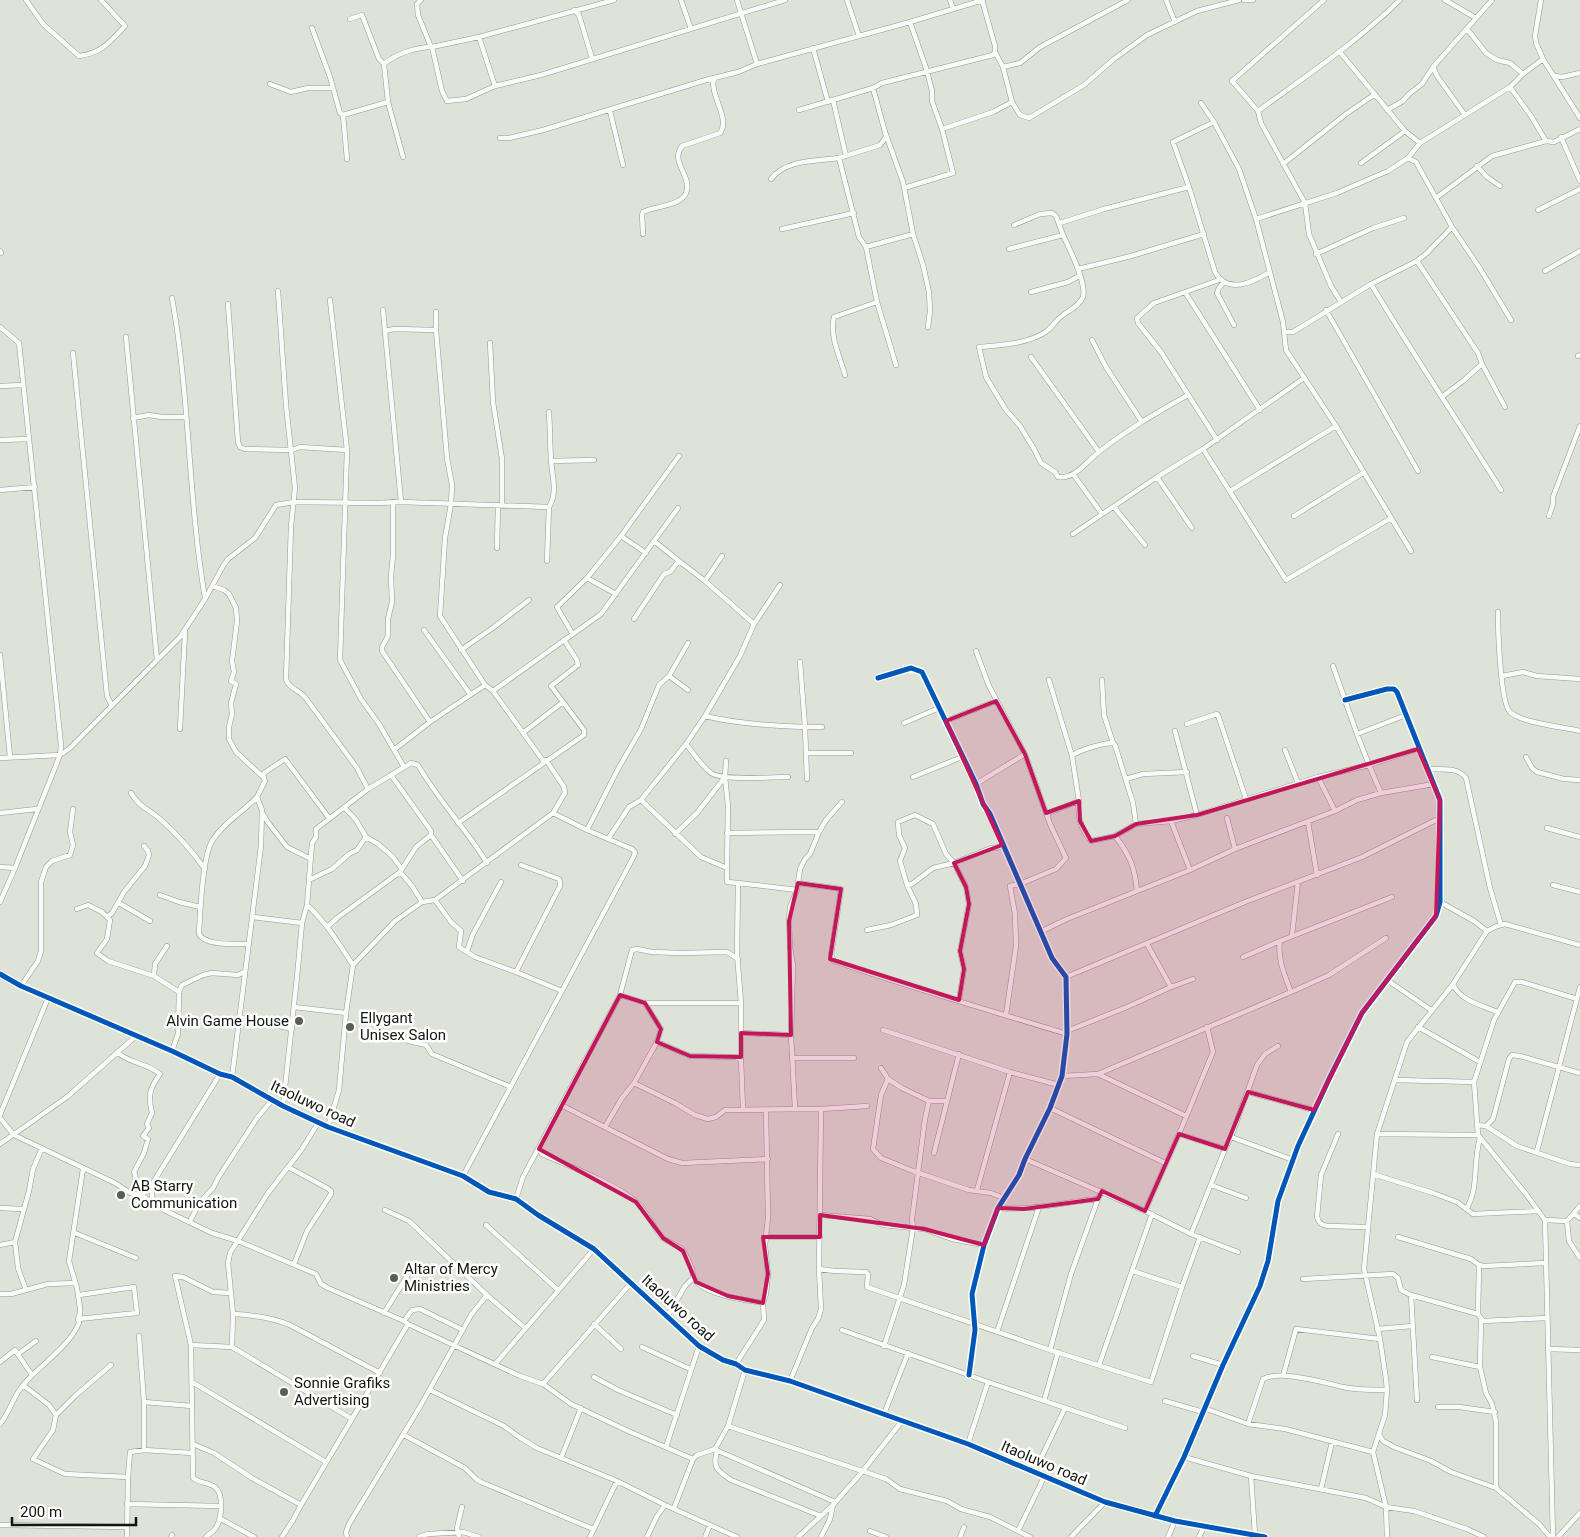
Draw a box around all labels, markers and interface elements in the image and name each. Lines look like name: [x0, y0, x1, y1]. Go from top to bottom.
place label: Ellygant Unisex Salon: [360, 1009, 446, 1044]
place label: Alvin Game House: [166, 1012, 289, 1030]
marker: Alvin Game House: [293, 1015, 305, 1027]
marker: Ellygant Unisex Salon: [344, 1021, 356, 1033]
street label: Itaoluwo road: [268, 1077, 358, 1131]
place label: AB Starry Communication: [131, 1177, 237, 1212]
marker: AB Starry Communication: [115, 1189, 127, 1201]
place label: Altar of Mercy Ministries: [404, 1260, 498, 1295]
street label: Itaoluwo road: [638, 1271, 718, 1345]
marker: Altar of Mercy Ministries: [388, 1272, 400, 1284]
place label: Sonnie Grafiks Advertising: [294, 1374, 390, 1409]
marker: Sonnie Grafiks Advertising: [278, 1386, 290, 1398]
street label: Itaoluwo road: [998, 1437, 1090, 1489]
scale bar: [12, 1494, 136, 1526]
text: 200 m: [20, 1503, 62, 1521]

